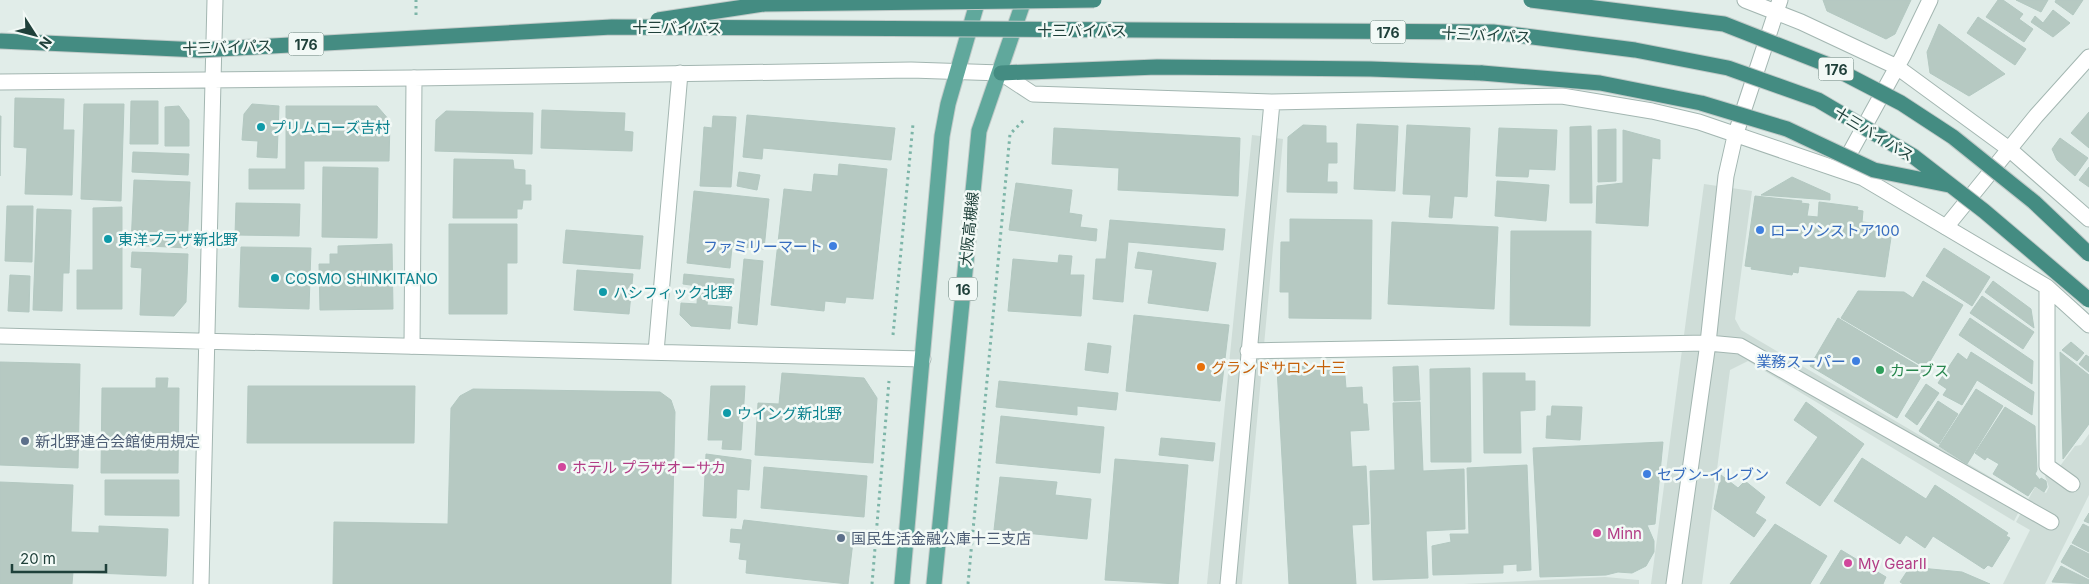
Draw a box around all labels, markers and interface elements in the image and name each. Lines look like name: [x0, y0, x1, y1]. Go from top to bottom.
north arrow: [10, 10, 60, 60]
street label: 十三バイパス: [632, 18, 722, 37]
street label: 十三バイパス: [1037, 21, 1127, 40]
road number: 176: [1370, 21, 1406, 44]
street label: 十三バイパス: [1441, 23, 1531, 47]
road number: 176: [288, 33, 324, 56]
text: N: [36, 34, 56, 52]
street label: 十三バイパス: [182, 36, 272, 58]
road number: 176: [1818, 58, 1854, 80]
street label: 十三バイパス: [1831, 103, 1917, 165]
place label: プリムローズ吉村: [271, 118, 390, 137]
marker: プリムローズ吉村: [255, 121, 267, 133]
street label: 大阪高槻線: [956, 191, 982, 267]
place label: ローソンストア100: [1770, 221, 1900, 240]
marker: ローソンストア100: [1754, 224, 1766, 236]
place label: 東洋プラザ新北野: [118, 230, 238, 249]
marker: 東洋プラザ新北野: [102, 233, 114, 245]
place label: ファミリーマート: [703, 237, 823, 256]
marker: ファミリーマート: [827, 240, 839, 252]
place label: COSMO SHINKITANO: [285, 269, 438, 288]
marker: COSMO SHINKITANO: [269, 272, 281, 284]
road number: 16: [949, 278, 977, 300]
place label: ハシフィック北野: [613, 283, 733, 302]
marker: ハシフィック北野: [597, 286, 609, 298]
place label: 業務スーパー: [1756, 352, 1846, 371]
marker: 業務スーパー: [1850, 355, 1862, 367]
place label: グランドサロン十三: [1211, 358, 1346, 377]
marker: グランドサロン十三: [1195, 361, 1207, 373]
place label: カーブス: [1890, 361, 1949, 380]
marker: カーブス: [1874, 364, 1886, 376]
place label: ウイング新北野: [737, 404, 842, 423]
marker: ウイング新北野: [721, 407, 733, 419]
place label: 新北野連合会館使用規定: [35, 432, 200, 451]
marker: 新北野連合会館使用規定: [19, 435, 31, 447]
place label: ホテル プラザオーサカ: [572, 458, 726, 477]
marker: ホテル プラザオーサカ: [556, 461, 568, 473]
place label: セブン-イレブン: [1657, 465, 1769, 484]
marker: セブン-イレブン: [1641, 468, 1653, 480]
place label: Minn: [1607, 524, 1642, 543]
marker: Minn: [1591, 527, 1603, 539]
place label: 国民生活金融公庫十三支店: [851, 529, 1031, 548]
marker: 国民生活金融公庫十三支店: [835, 532, 847, 544]
scale bar: [12, 542, 106, 574]
text: 20 m: [20, 549, 56, 568]
place label: My GearⅡ: [1858, 554, 1927, 573]
marker: My GearⅡ: [1842, 557, 1854, 569]

